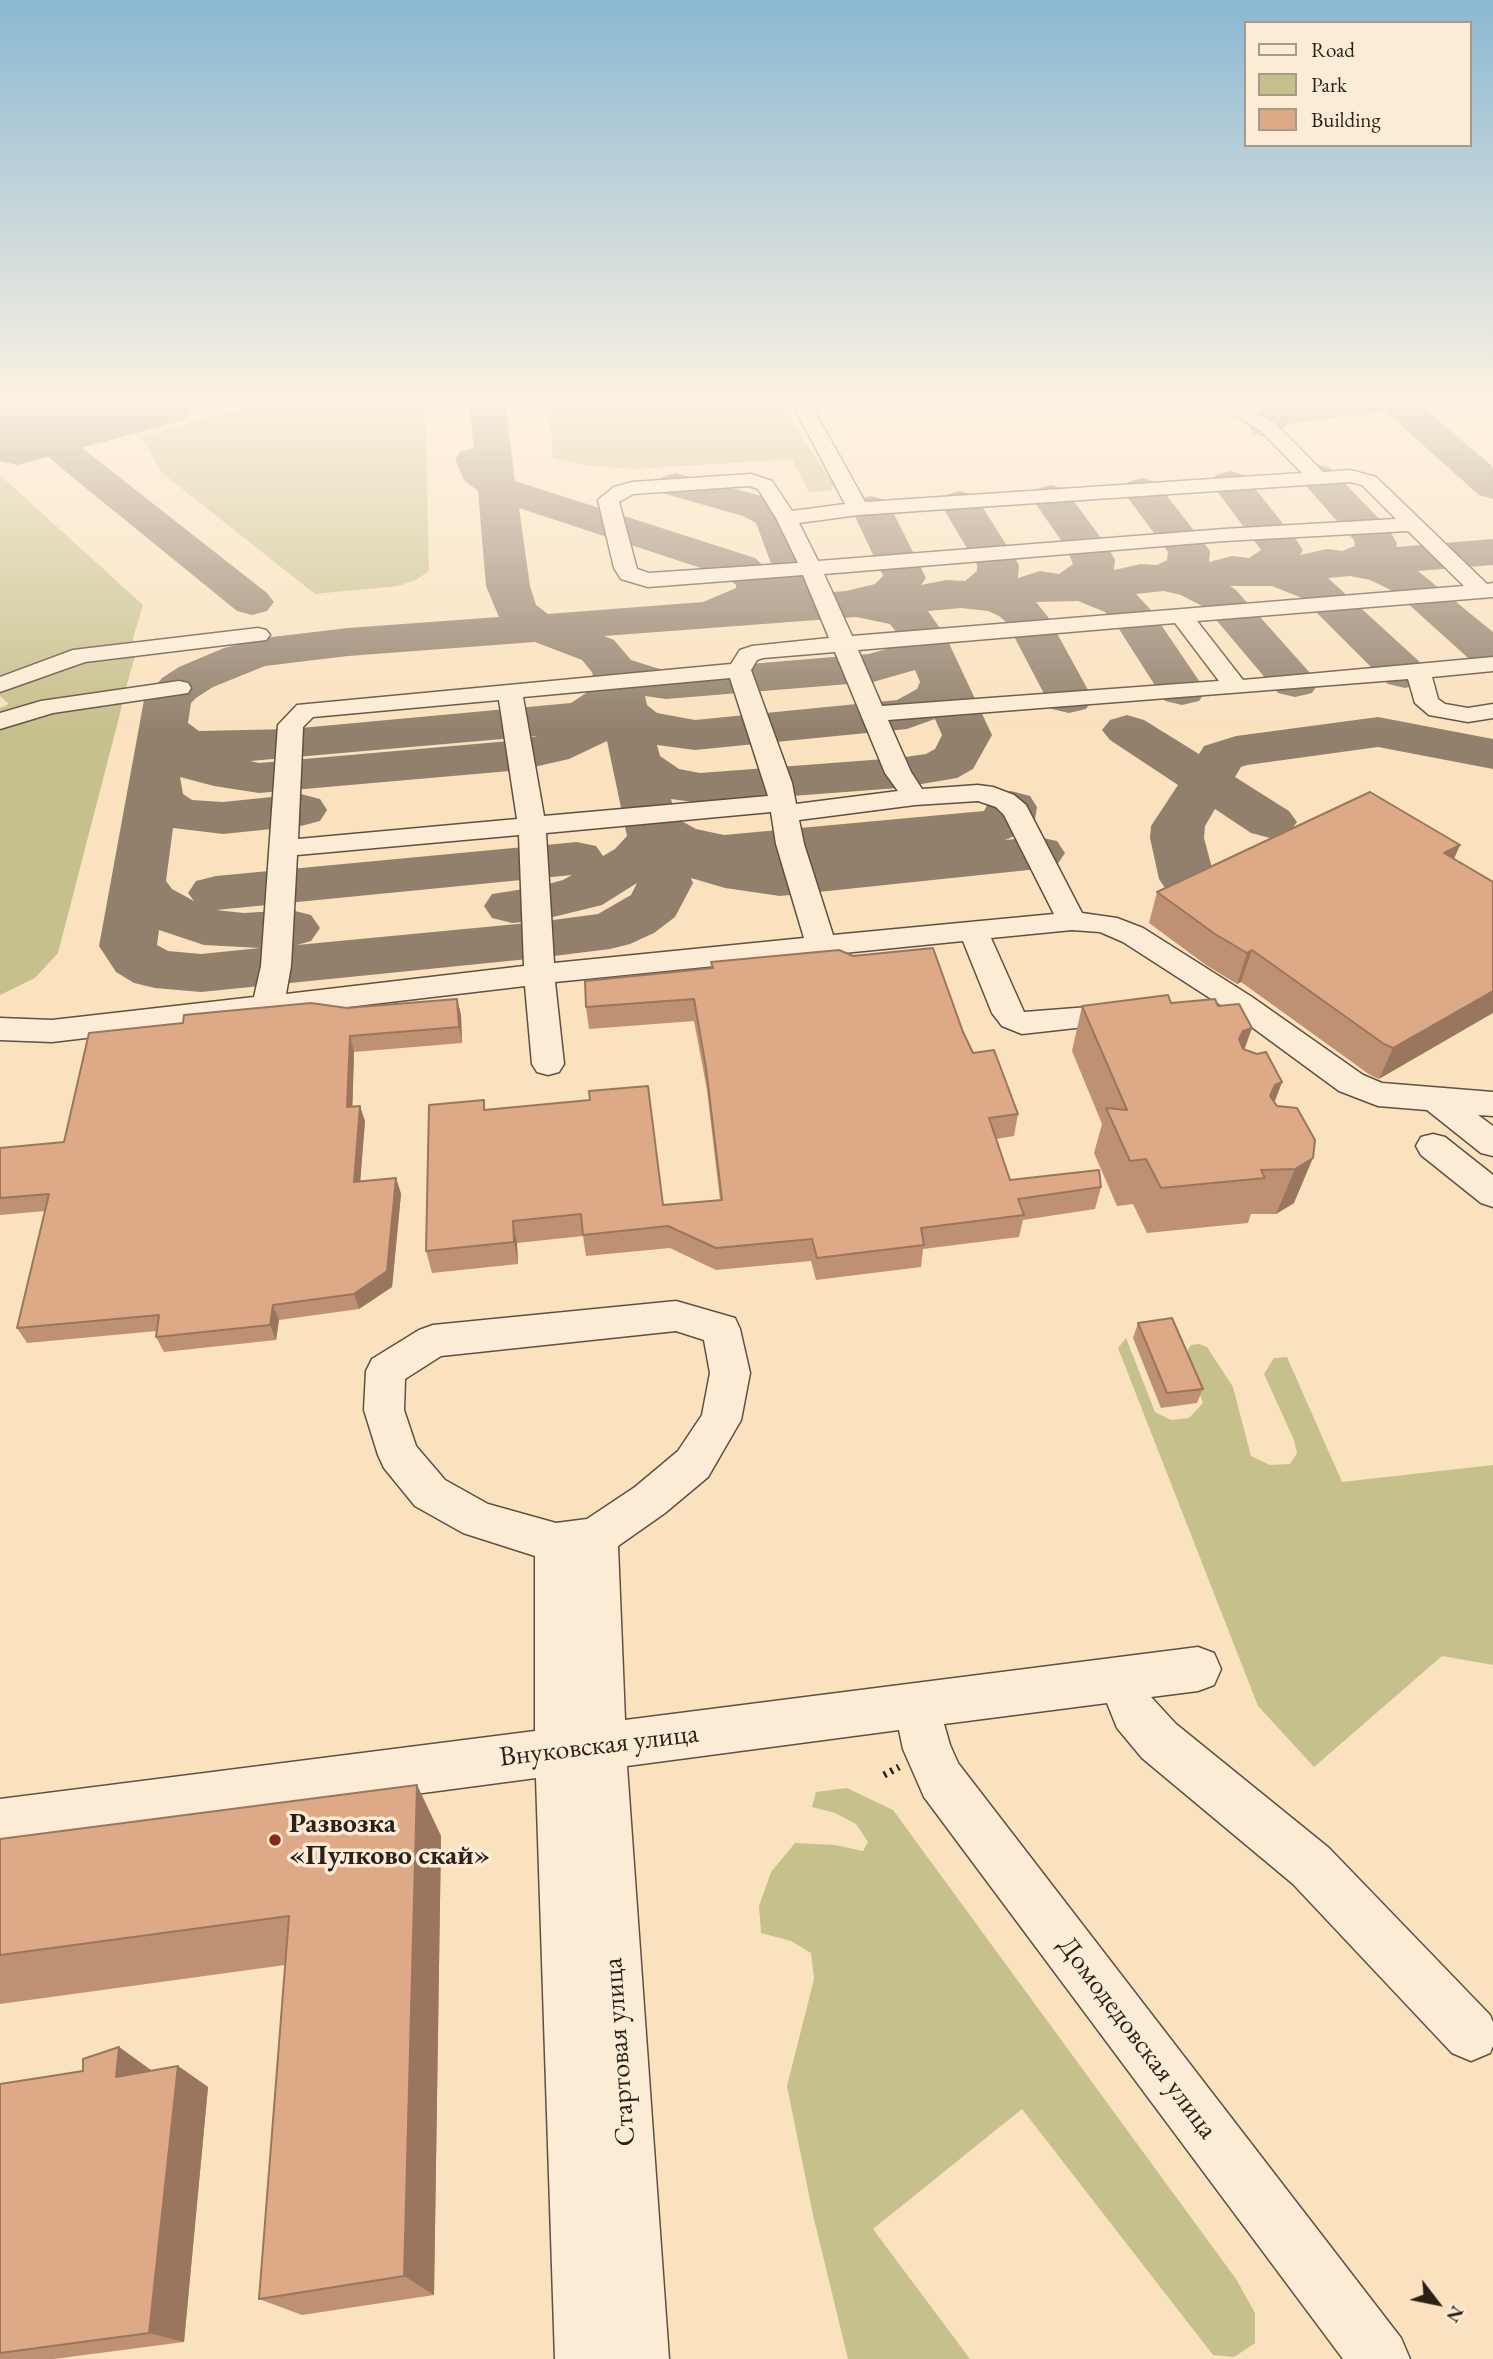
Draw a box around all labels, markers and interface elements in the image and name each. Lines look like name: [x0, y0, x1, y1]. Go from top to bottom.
legend: [1244, 21, 1472, 147]
text: Road: [1311, 36, 1355, 63]
text: Park: [1311, 71, 1347, 98]
text: Building: [1311, 106, 1381, 133]
street label: Внуковская улица: [497, 1717, 701, 1775]
place label: Развозка «Пулково скай»: [289, 1807, 490, 1873]
marker: Развозка «Пулково скай»: [267, 1832, 283, 1848]
street label: Домодедовская улица: [1050, 1930, 1224, 2146]
street label: Стартовая улица: [597, 1957, 643, 2147]
north arrow: [1402, 2268, 1472, 2338]
text: N: [1441, 2301, 1470, 2328]

